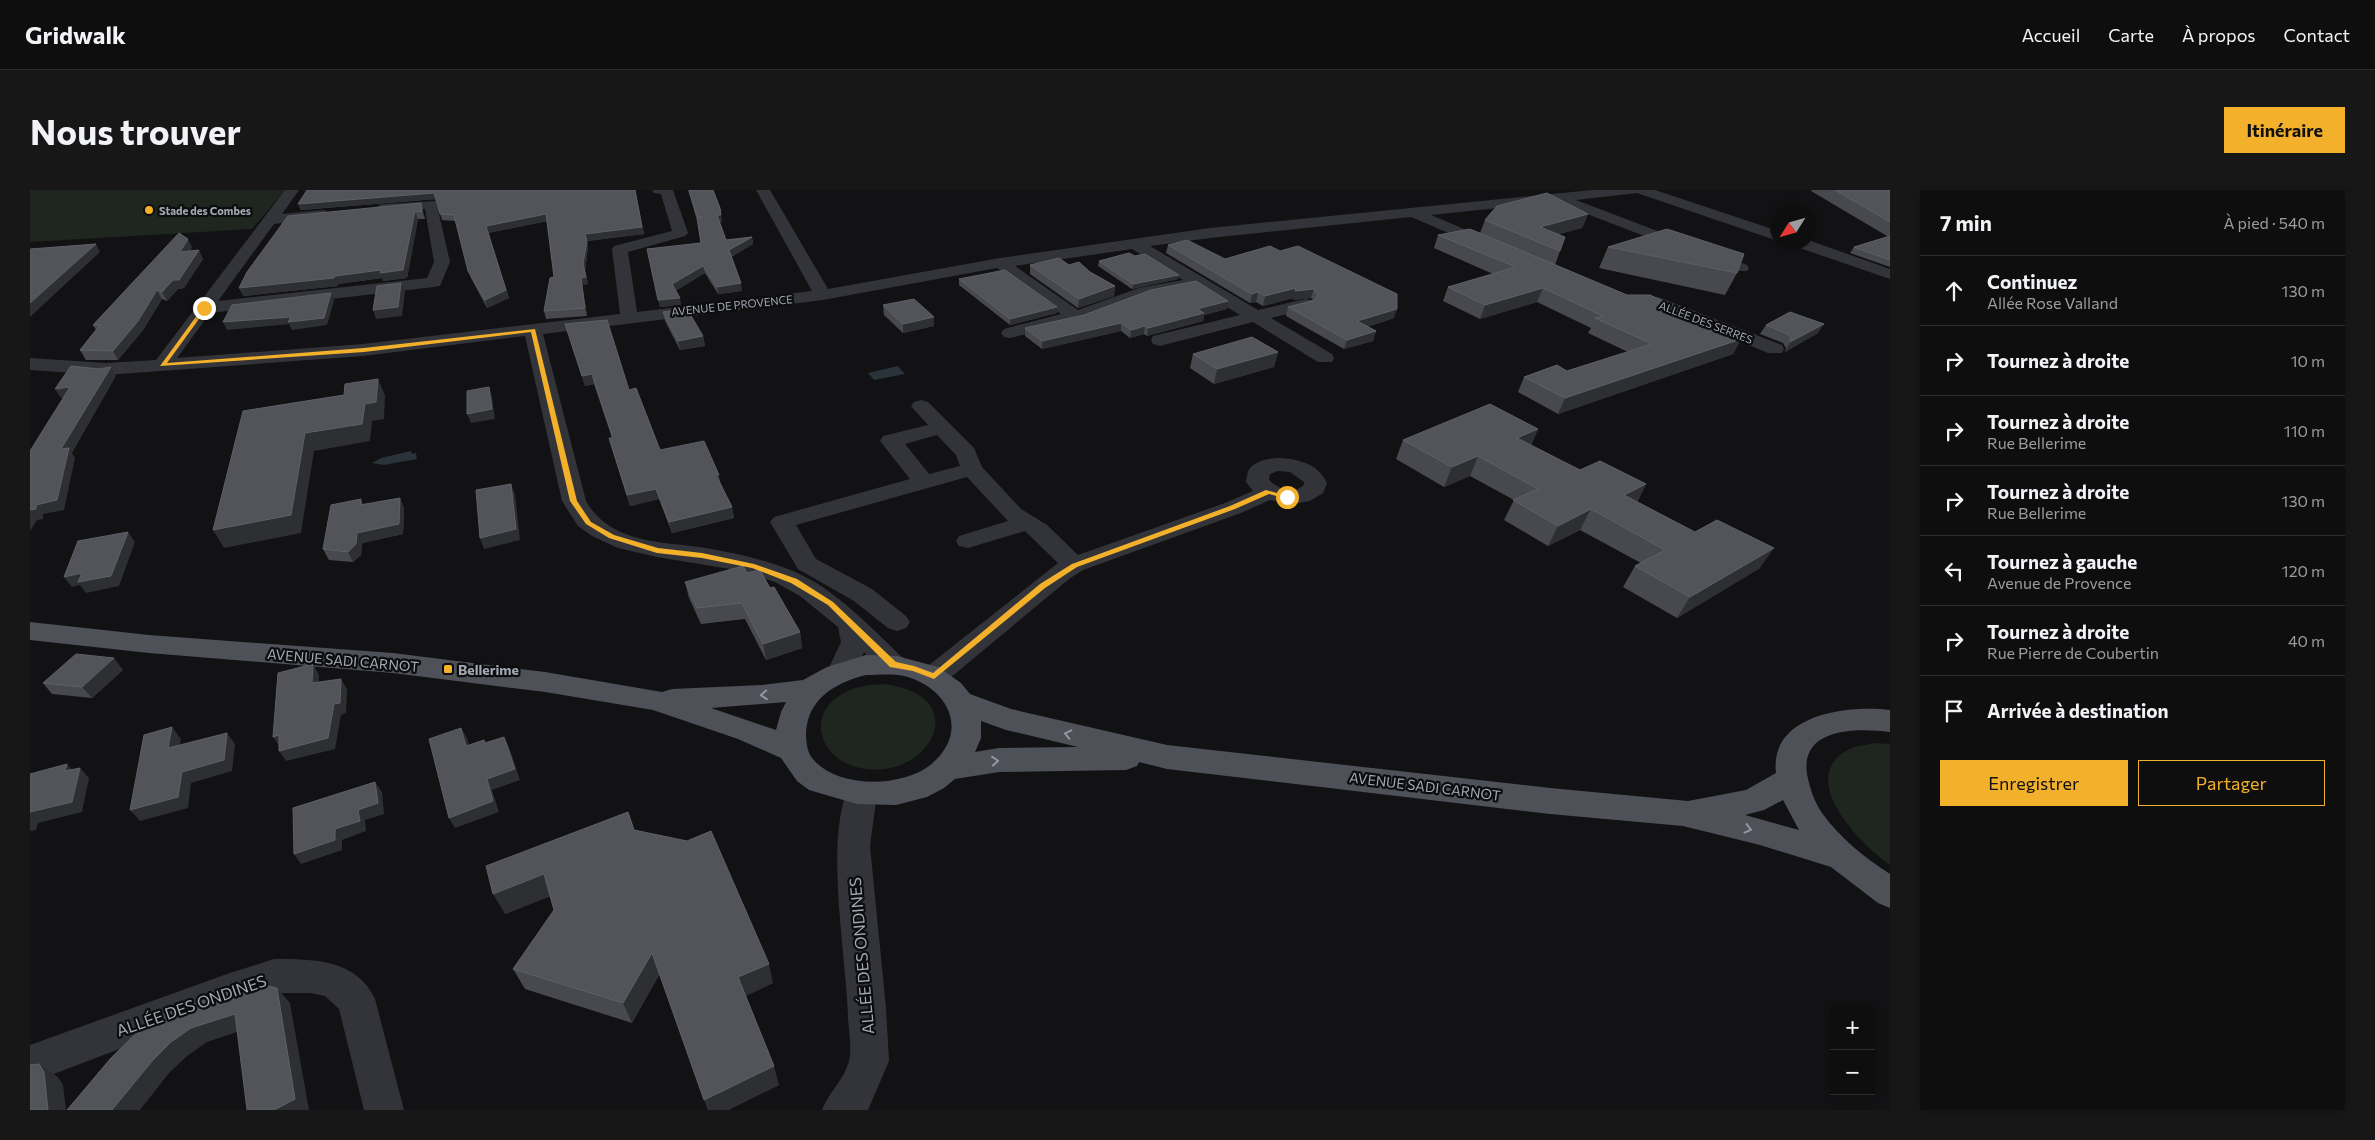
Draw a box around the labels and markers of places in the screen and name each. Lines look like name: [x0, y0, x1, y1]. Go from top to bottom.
marker: Stade des Combes: [143, 204, 155, 216]
place label: Stade des Combes: [159, 204, 251, 217]
place label: Bellerime: [458, 661, 519, 678]
marker: Bellerime: [442, 663, 454, 675]

